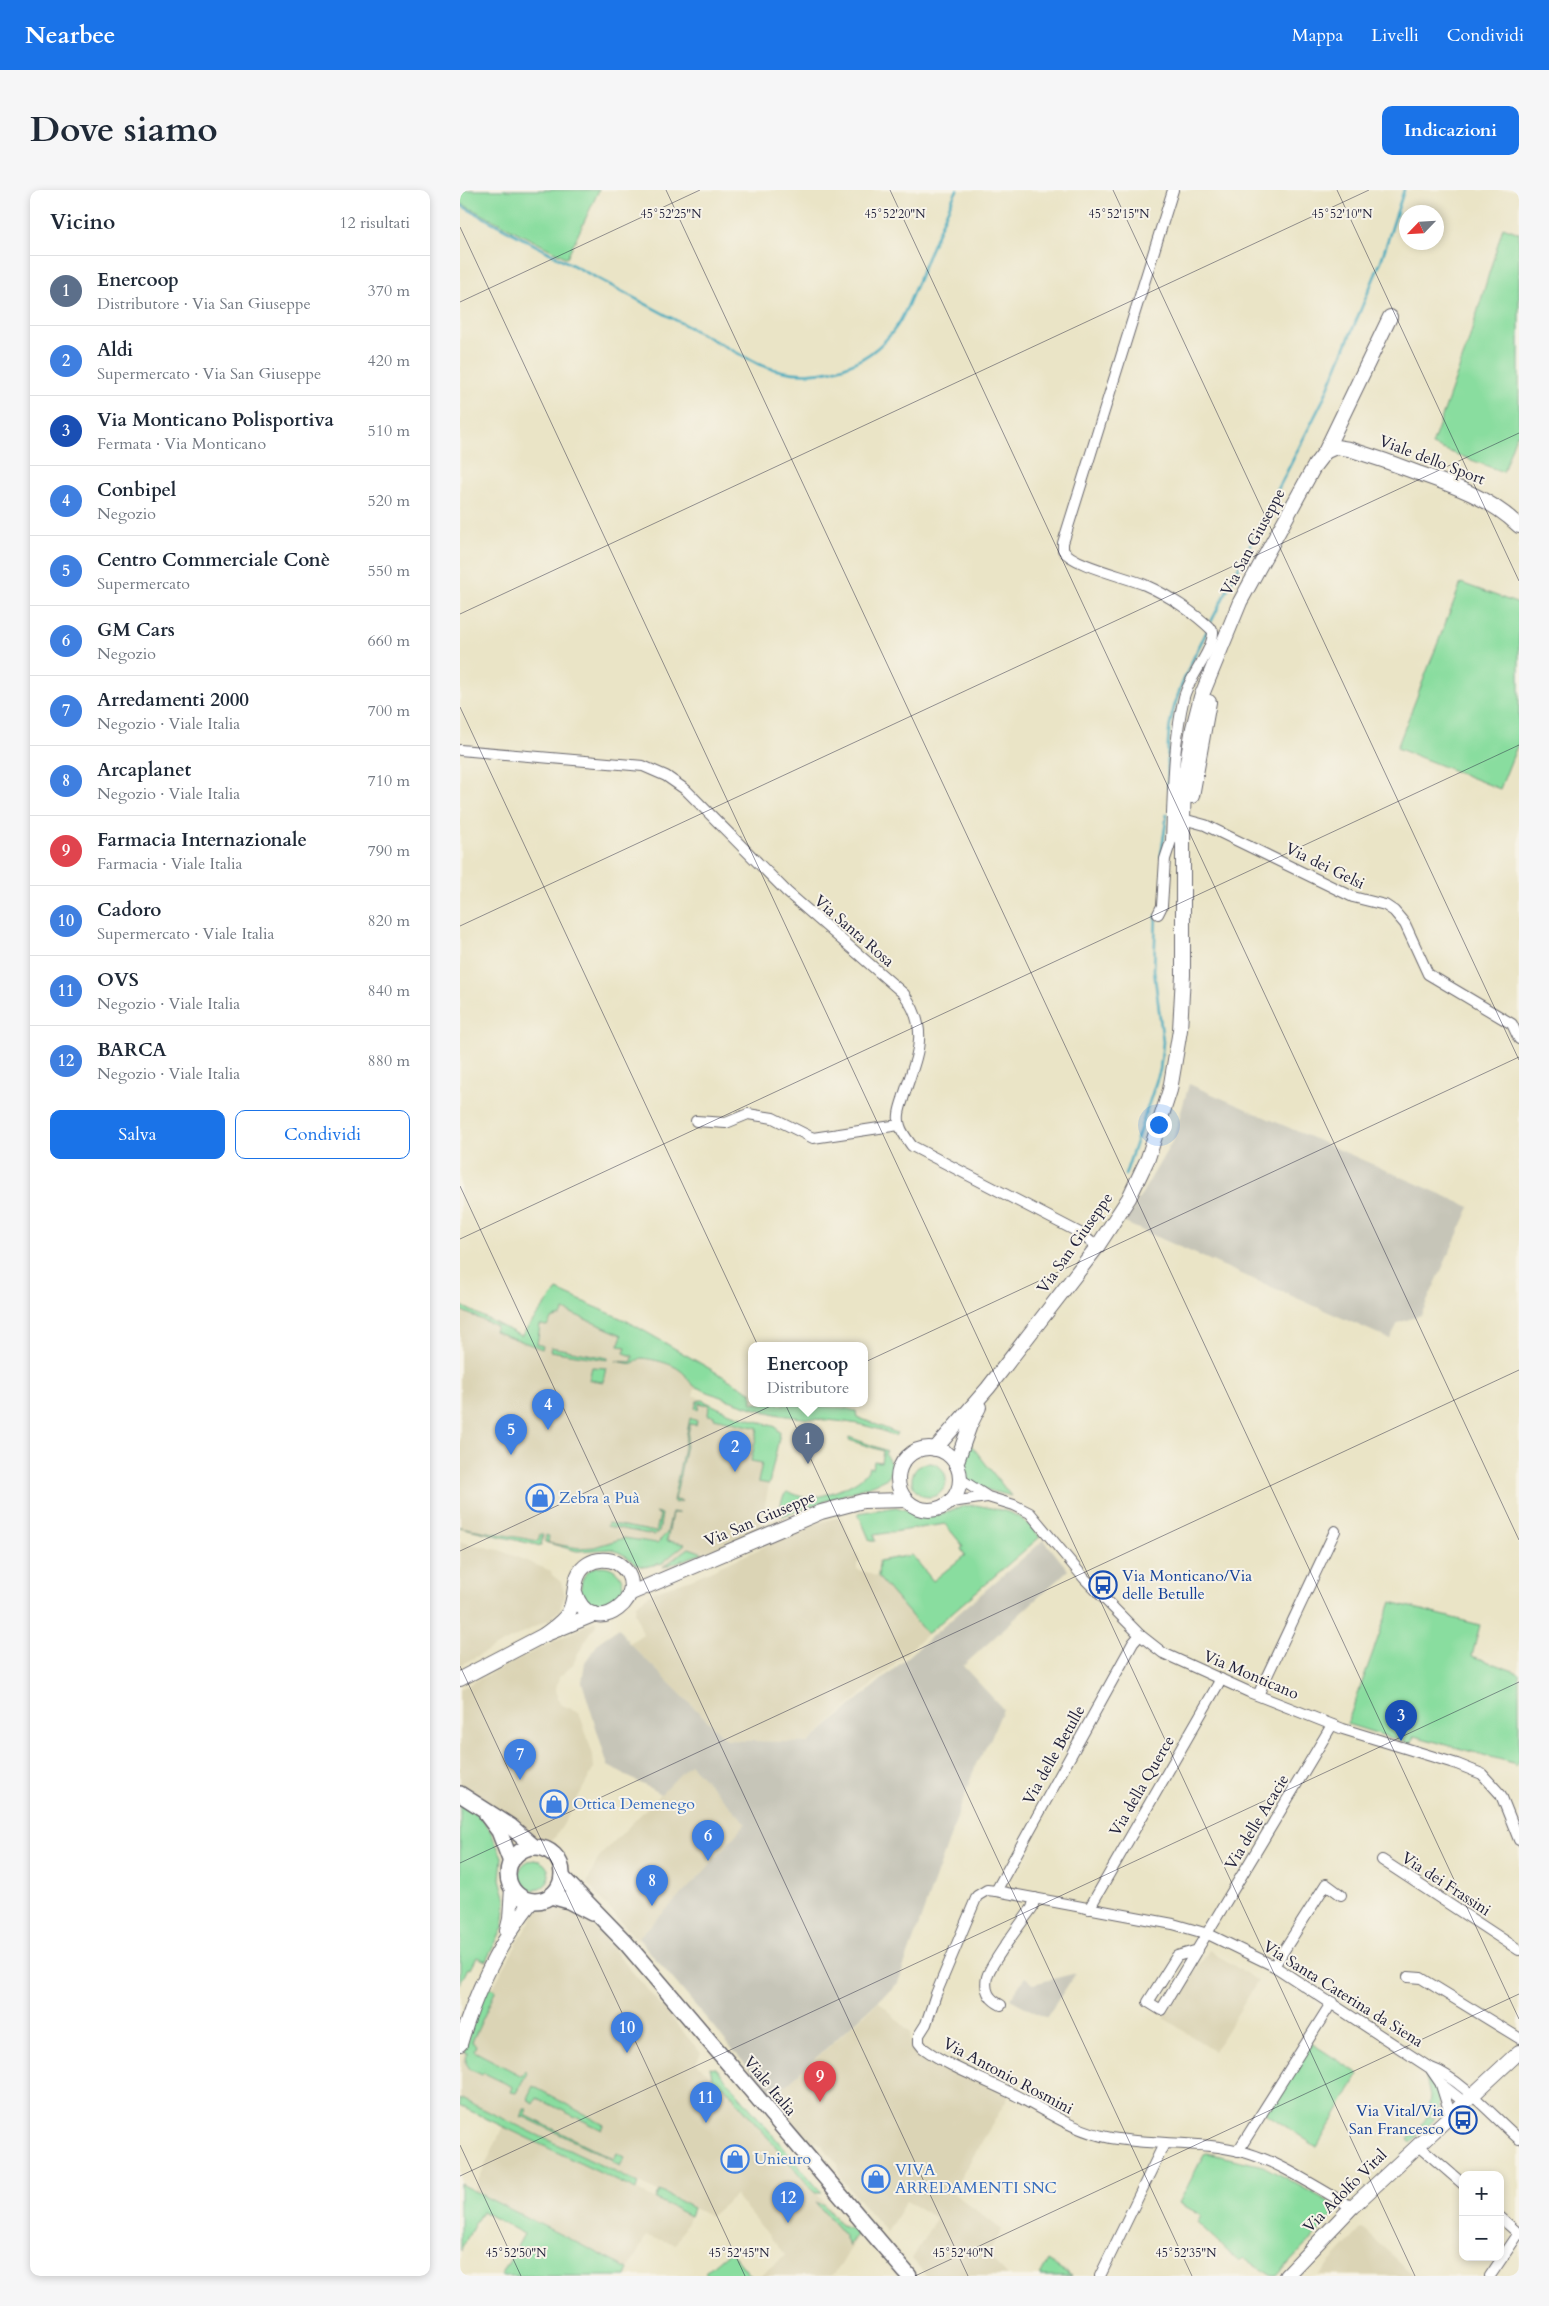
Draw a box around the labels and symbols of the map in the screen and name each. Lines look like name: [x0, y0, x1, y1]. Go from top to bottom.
north arrow: [1399, 205, 1444, 250]
text: 45°52'25"N: [641, 206, 702, 222]
text: 45°52'20"N: [865, 206, 926, 222]
text: 45°52'15"N: [1089, 206, 1150, 222]
text: 45°52'10"N: [1312, 206, 1373, 222]
street label: Viale dello Sport: [1376, 430, 1488, 490]
street label: Via San Giuseppe: [1215, 484, 1291, 600]
street label: Via dei Gelsi: [1282, 837, 1369, 895]
street label: Via Santa Rosa: [809, 890, 899, 972]
your location: [1146, 1112, 1172, 1138]
street label: Via San Giuseppe: [1032, 1188, 1118, 1298]
pin: 4: [532, 1389, 564, 1430]
pin: 5: [495, 1414, 527, 1455]
pin: 1: [792, 1423, 824, 1464]
pin: 2: [719, 1431, 751, 1472]
shop icon: Zebra a Puà: [525, 1483, 555, 1513]
street label: Via San Giuseppe: [701, 1486, 819, 1552]
place label: Zebra a Puà: [559, 1487, 640, 1509]
place label: Via Monticano/Via delle Betulle: [1122, 1565, 1252, 1605]
bus stop icon: Via Monticano/Via delle Betulle: [1088, 1570, 1118, 1600]
street label: Via Monticano: [1200, 1645, 1302, 1705]
pin: 3: [1385, 1700, 1417, 1741]
street label: Via delle Betulle: [1018, 1701, 1090, 1809]
street label: Via della Querce: [1104, 1732, 1180, 1840]
pin: 7: [504, 1739, 536, 1780]
street label: Via delle Acacie: [1220, 1770, 1294, 1874]
shop icon: Ottica Demenego: [539, 1789, 569, 1819]
place label: Ottica Demenego: [573, 1793, 695, 1815]
pin: 6: [692, 1820, 724, 1861]
street label: Via dei Frassini: [1397, 1847, 1495, 1921]
pin: 8: [636, 1865, 668, 1906]
street label: Via Santa Caterina da Siena: [1259, 1936, 1428, 2052]
pin: 10: [611, 2012, 643, 2053]
street label: Via Antonio Rosmini: [939, 2032, 1078, 2120]
street label: Viale Italia: [739, 2051, 802, 2121]
pin: 9: [804, 2061, 836, 2102]
pin: 11: [690, 2082, 722, 2123]
place label: Via Vital/Via San Francesco: [1349, 2100, 1444, 2140]
bus stop icon: Via Vital/Via San Francesco: [1448, 2105, 1478, 2135]
shop icon: Unieuro: [720, 2144, 750, 2174]
street label: Via Adolfo Vital: [1298, 2144, 1392, 2238]
place label: Unieuro: [754, 2148, 812, 2170]
place label: VIVA ARREDAMENTI SNC: [895, 2159, 1057, 2199]
shop icon: VIVA ARREDAMENTI SNC: [861, 2164, 891, 2194]
pin: 12: [772, 2182, 804, 2223]
text: 45°52'50"N: [486, 2245, 547, 2261]
text: 45°52'45"N: [709, 2245, 770, 2261]
text: 45°52'40"N: [933, 2245, 994, 2261]
text: 45°52'35"N: [1156, 2245, 1217, 2261]

